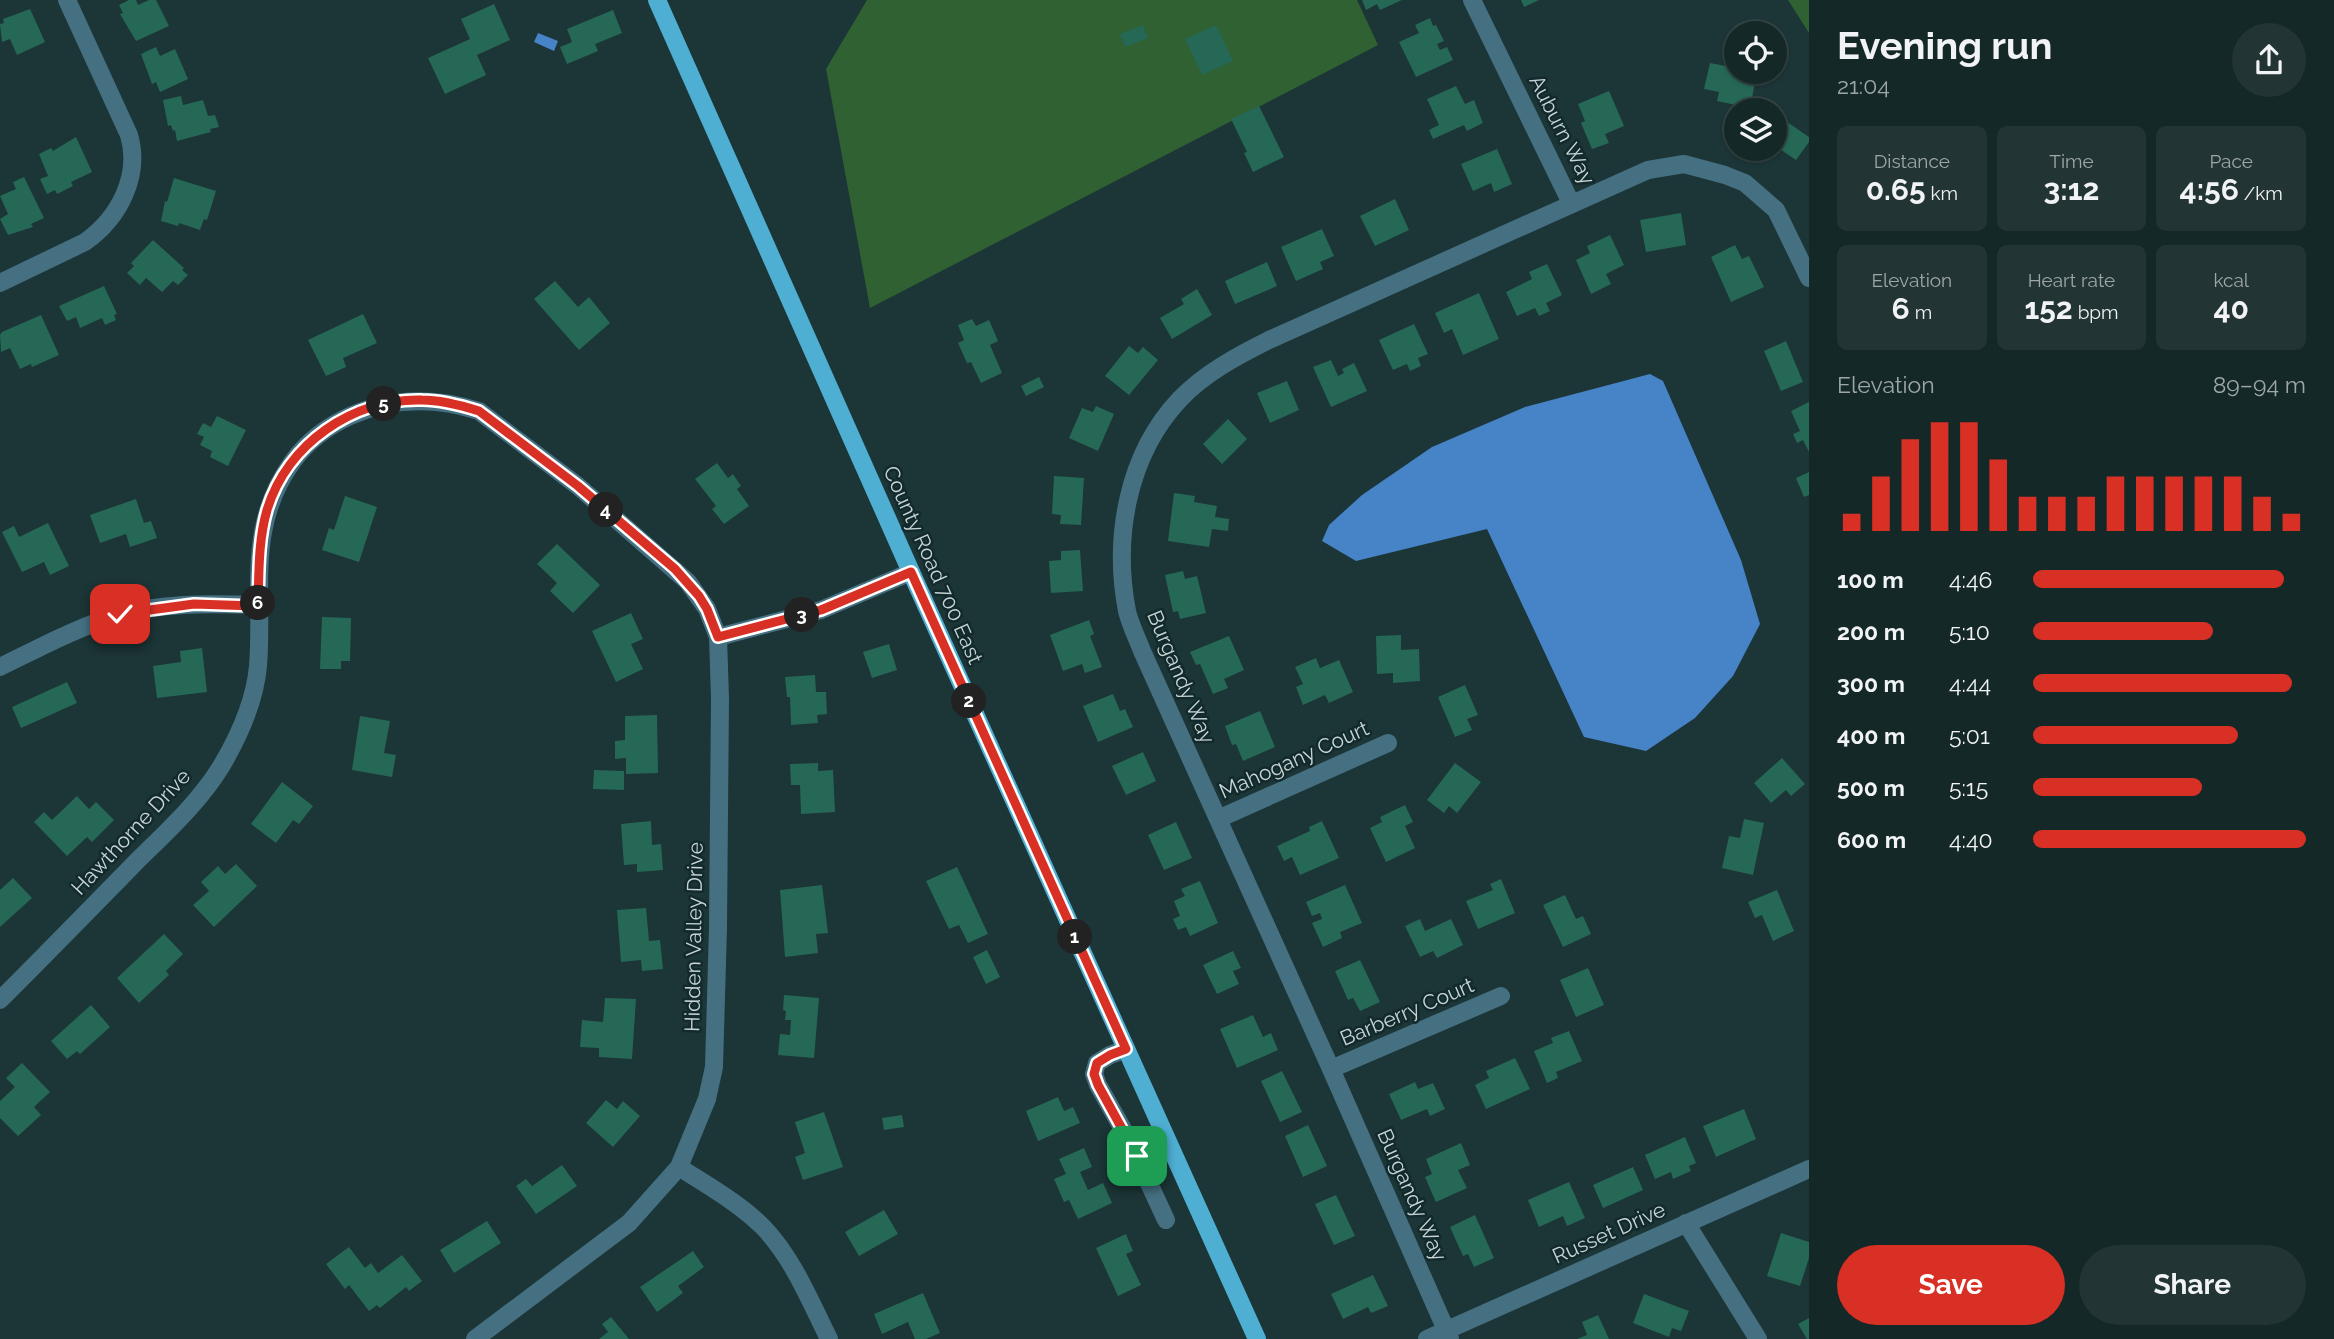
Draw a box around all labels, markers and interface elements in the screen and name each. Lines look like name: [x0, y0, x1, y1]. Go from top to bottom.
map controls: [1724, 21, 1787, 161]
button: locate: [1724, 21, 1787, 84]
text: Evening run: [1837, 23, 2052, 68]
button: share: [2232, 23, 2306, 97]
street label: Auburn Way: [1524, 71, 1601, 189]
text: 21:04: [1837, 72, 1890, 99]
button: layers: [1724, 98, 1787, 161]
text: Distance: [1874, 150, 1950, 172]
text: Time: [2049, 150, 2094, 172]
text: Pace: [2209, 150, 2253, 172]
text: 0.65: [1866, 172, 1926, 207]
text: 3:12: [2044, 172, 2099, 207]
text: 4:56: [2180, 172, 2239, 207]
text: km: [1926, 182, 1958, 204]
text: /km: [2239, 182, 2283, 204]
text: Elevation: [1871, 269, 1952, 291]
text: Heart rate: [2028, 269, 2115, 291]
text: kcal: [2213, 269, 2249, 291]
text: 6: [1892, 291, 1910, 326]
text: 152: [2024, 291, 2073, 326]
text: 40: [2213, 291, 2249, 326]
text: m: [1910, 301, 1932, 323]
text: bpm: [2073, 301, 2119, 323]
text: Elevation: [1837, 371, 1935, 398]
text: 89–94 m: [2213, 371, 2306, 398]
pin: 5: [366, 386, 402, 422]
text: 5: [378, 392, 389, 414]
street label: County Road 700 East: [879, 462, 988, 668]
pin: 4: [588, 492, 624, 528]
text: 4: [600, 498, 611, 520]
text: 100 m: [1837, 566, 1904, 593]
text: 4:46: [1949, 566, 1992, 593]
pin: [90, 584, 150, 644]
pin: 6: [240, 586, 276, 620]
text: 6: [252, 591, 263, 613]
icon: check: [101, 595, 139, 633]
pin: 3: [784, 598, 820, 632]
text: 3: [796, 603, 807, 625]
street label: Burgandy Way: [1142, 607, 1221, 747]
text: 200 m: [1837, 618, 1905, 645]
text: 5:10: [1949, 618, 1990, 645]
text: 300 m: [1837, 670, 1905, 697]
text: 4:44: [1949, 670, 1991, 697]
pin: 2: [951, 684, 986, 718]
text: 2: [963, 689, 974, 711]
street label: Mahogany Court: [1215, 715, 1372, 804]
text: 400 m: [1837, 722, 1905, 749]
text: 5:01: [1949, 722, 1990, 749]
street label: Hawthorne Drive: [66, 764, 195, 900]
text: 500 m: [1837, 774, 1905, 801]
text: 5:15: [1949, 774, 1988, 801]
text: 600 m: [1837, 826, 1906, 853]
text: 4:40: [1949, 826, 1993, 853]
street label: Hidden Valley Drive: [679, 842, 708, 1032]
pin: 1: [1058, 920, 1092, 954]
text: 1: [1070, 925, 1079, 947]
street label: Barberry Court: [1336, 972, 1477, 1051]
street label: Burgandy Way: [1372, 1125, 1453, 1265]
pin: [1107, 1126, 1167, 1186]
icon: arrive: [1118, 1137, 1156, 1175]
street label: Russet Drive: [1548, 1197, 1669, 1269]
button: Save: [1837, 1245, 2065, 1325]
button: Share: [2079, 1245, 2306, 1325]

